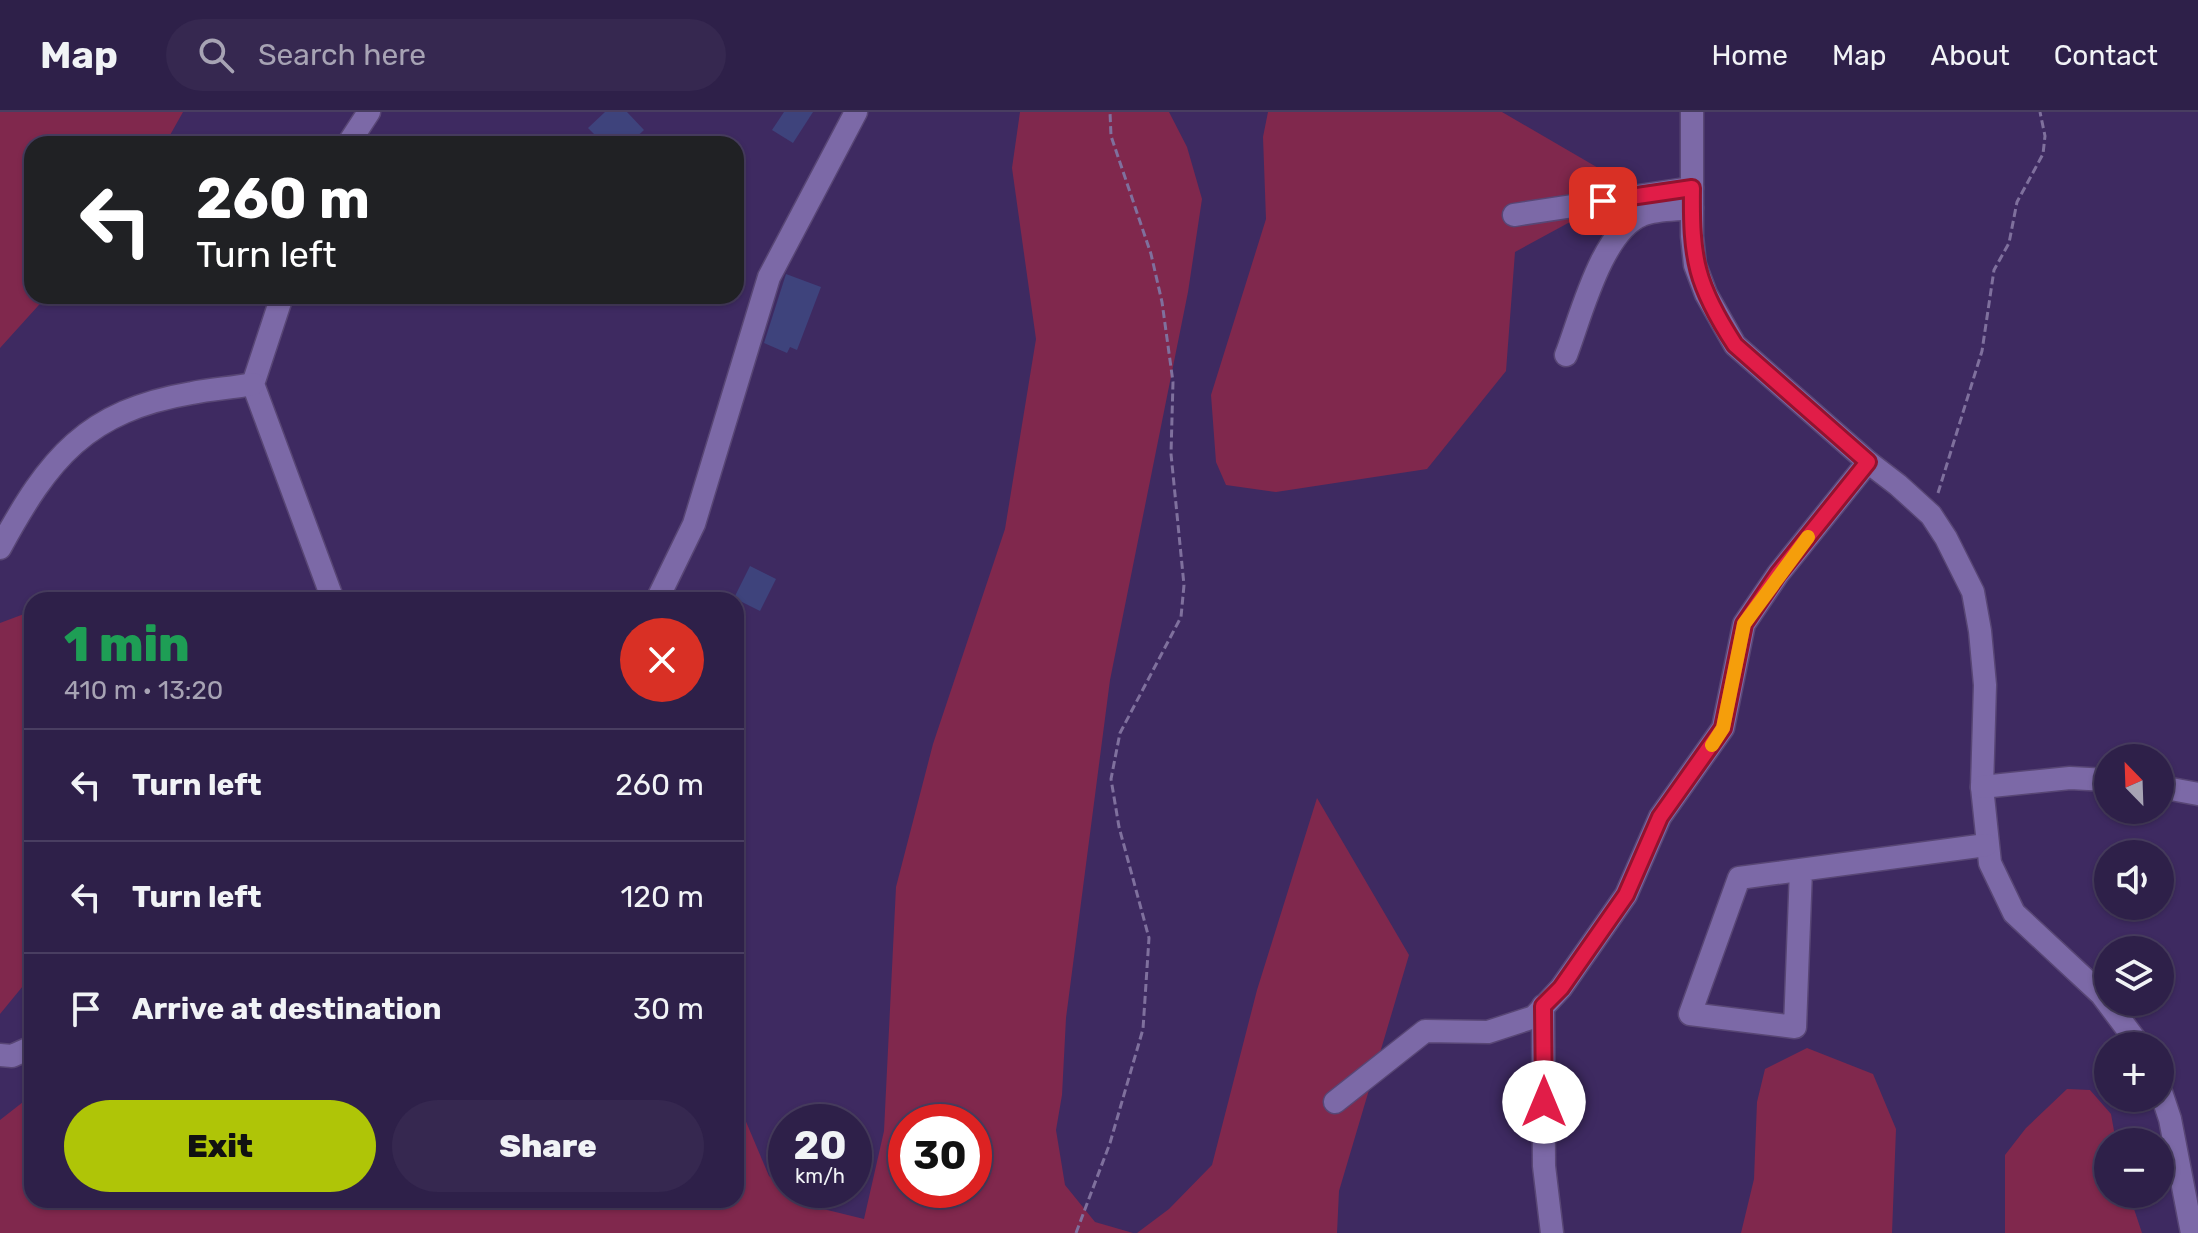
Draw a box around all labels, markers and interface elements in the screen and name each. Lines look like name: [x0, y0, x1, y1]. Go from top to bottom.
search box: [166, 19, 726, 91]
text: Map: [40, 32, 118, 78]
icon: search: [194, 33, 238, 77]
text: Search here: [258, 37, 426, 73]
text: Home: [1711, 39, 1788, 72]
text: Map: [1832, 39, 1886, 72]
text: About: [1930, 39, 2010, 72]
text: Contact: [2054, 39, 2158, 72]
text: 260 m: [196, 166, 370, 232]
pin: [1569, 167, 1637, 235]
icon: left: [64, 168, 168, 272]
icon: arrive: [1581, 179, 1625, 223]
text: Turn left: [196, 233, 337, 276]
text: 1 min: [64, 616, 190, 673]
button: close: [620, 618, 704, 702]
text: 410 m · 13:20: [64, 675, 223, 706]
north arrow: [2094, 744, 2174, 824]
map controls: [2094, 744, 2174, 1208]
icon: left: [64, 763, 108, 807]
text: Turn left: [132, 767, 262, 803]
text: 260 m: [615, 767, 704, 803]
button: sound: [2094, 840, 2174, 920]
icon: left: [64, 875, 108, 919]
text: Turn left: [132, 879, 262, 915]
text: 120 m: [620, 879, 704, 915]
button: layers: [2094, 936, 2174, 1016]
icon: arrive: [64, 987, 108, 1031]
text: Arrive at destination: [132, 991, 442, 1027]
text: 30 m: [633, 991, 704, 1027]
button: +: [2094, 1032, 2174, 1112]
position arrow: [1502, 1060, 1586, 1144]
button: Exit: [64, 1100, 376, 1192]
button: Share: [392, 1100, 704, 1192]
speed limit sign: 30: [888, 1104, 992, 1208]
text: 20: [793, 1122, 847, 1169]
button: −: [2094, 1128, 2174, 1208]
text: km/h: [795, 1164, 845, 1188]

